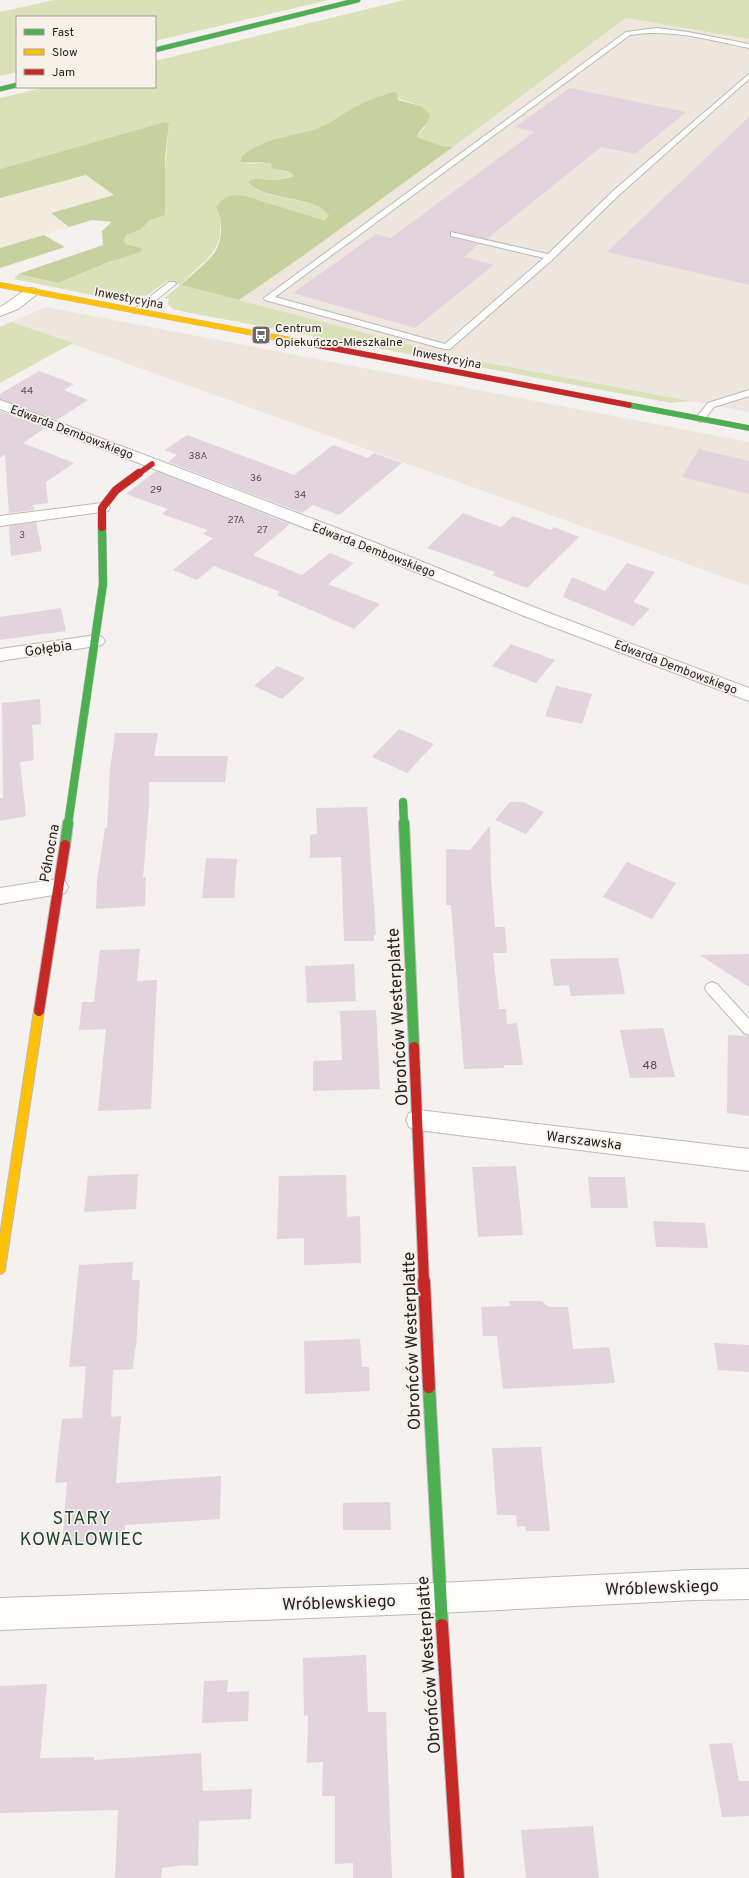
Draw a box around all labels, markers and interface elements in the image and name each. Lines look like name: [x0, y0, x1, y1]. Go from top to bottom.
legend: [16, 16, 156, 88]
text: Fast: [52, 25, 74, 41]
text: Slow: [52, 45, 78, 61]
text: Jam: [52, 65, 75, 81]
street label: Inwestycyjna: [93, 284, 164, 313]
place label: Centrum Opiekuńczo-Mieszkalne: [275, 321, 403, 351]
bus stop icon: Centrum Opiekuńczo-Mieszkalne: [250, 324, 272, 346]
street label: Inwestycyjna: [411, 344, 482, 373]
house number: 44: [21, 385, 33, 398]
street label: Edwarda Dembowskiego: [8, 402, 136, 464]
house number: 38A: [189, 450, 208, 463]
house number: 36: [250, 472, 262, 485]
house number: 29: [150, 484, 162, 497]
house number: 34: [294, 489, 306, 502]
house number: 27A: [228, 514, 245, 527]
street label: Edwarda Dembowskiego: [310, 520, 438, 582]
house number: 27: [256, 524, 268, 537]
house number: 3: [19, 529, 25, 542]
street label: Edwarda Dembowskiego: [612, 637, 740, 699]
street label: Gołębia: [24, 638, 73, 661]
street label: Północna: [37, 823, 64, 884]
street label: Obrońców Westerplatte: [383, 927, 415, 1107]
house number: 48: [643, 1058, 657, 1074]
street label: Warszawska: [545, 1128, 623, 1155]
street label: Obrońców Westerplatte: [399, 1251, 427, 1430]
district label: STARY KOWALOWIEC: [20, 1508, 144, 1552]
street label: Obrońców Westerplatte: [413, 1575, 447, 1755]
street label: Wróblewskiego: [605, 1576, 719, 1602]
street label: Wróblewskiego: [282, 1591, 396, 1617]

